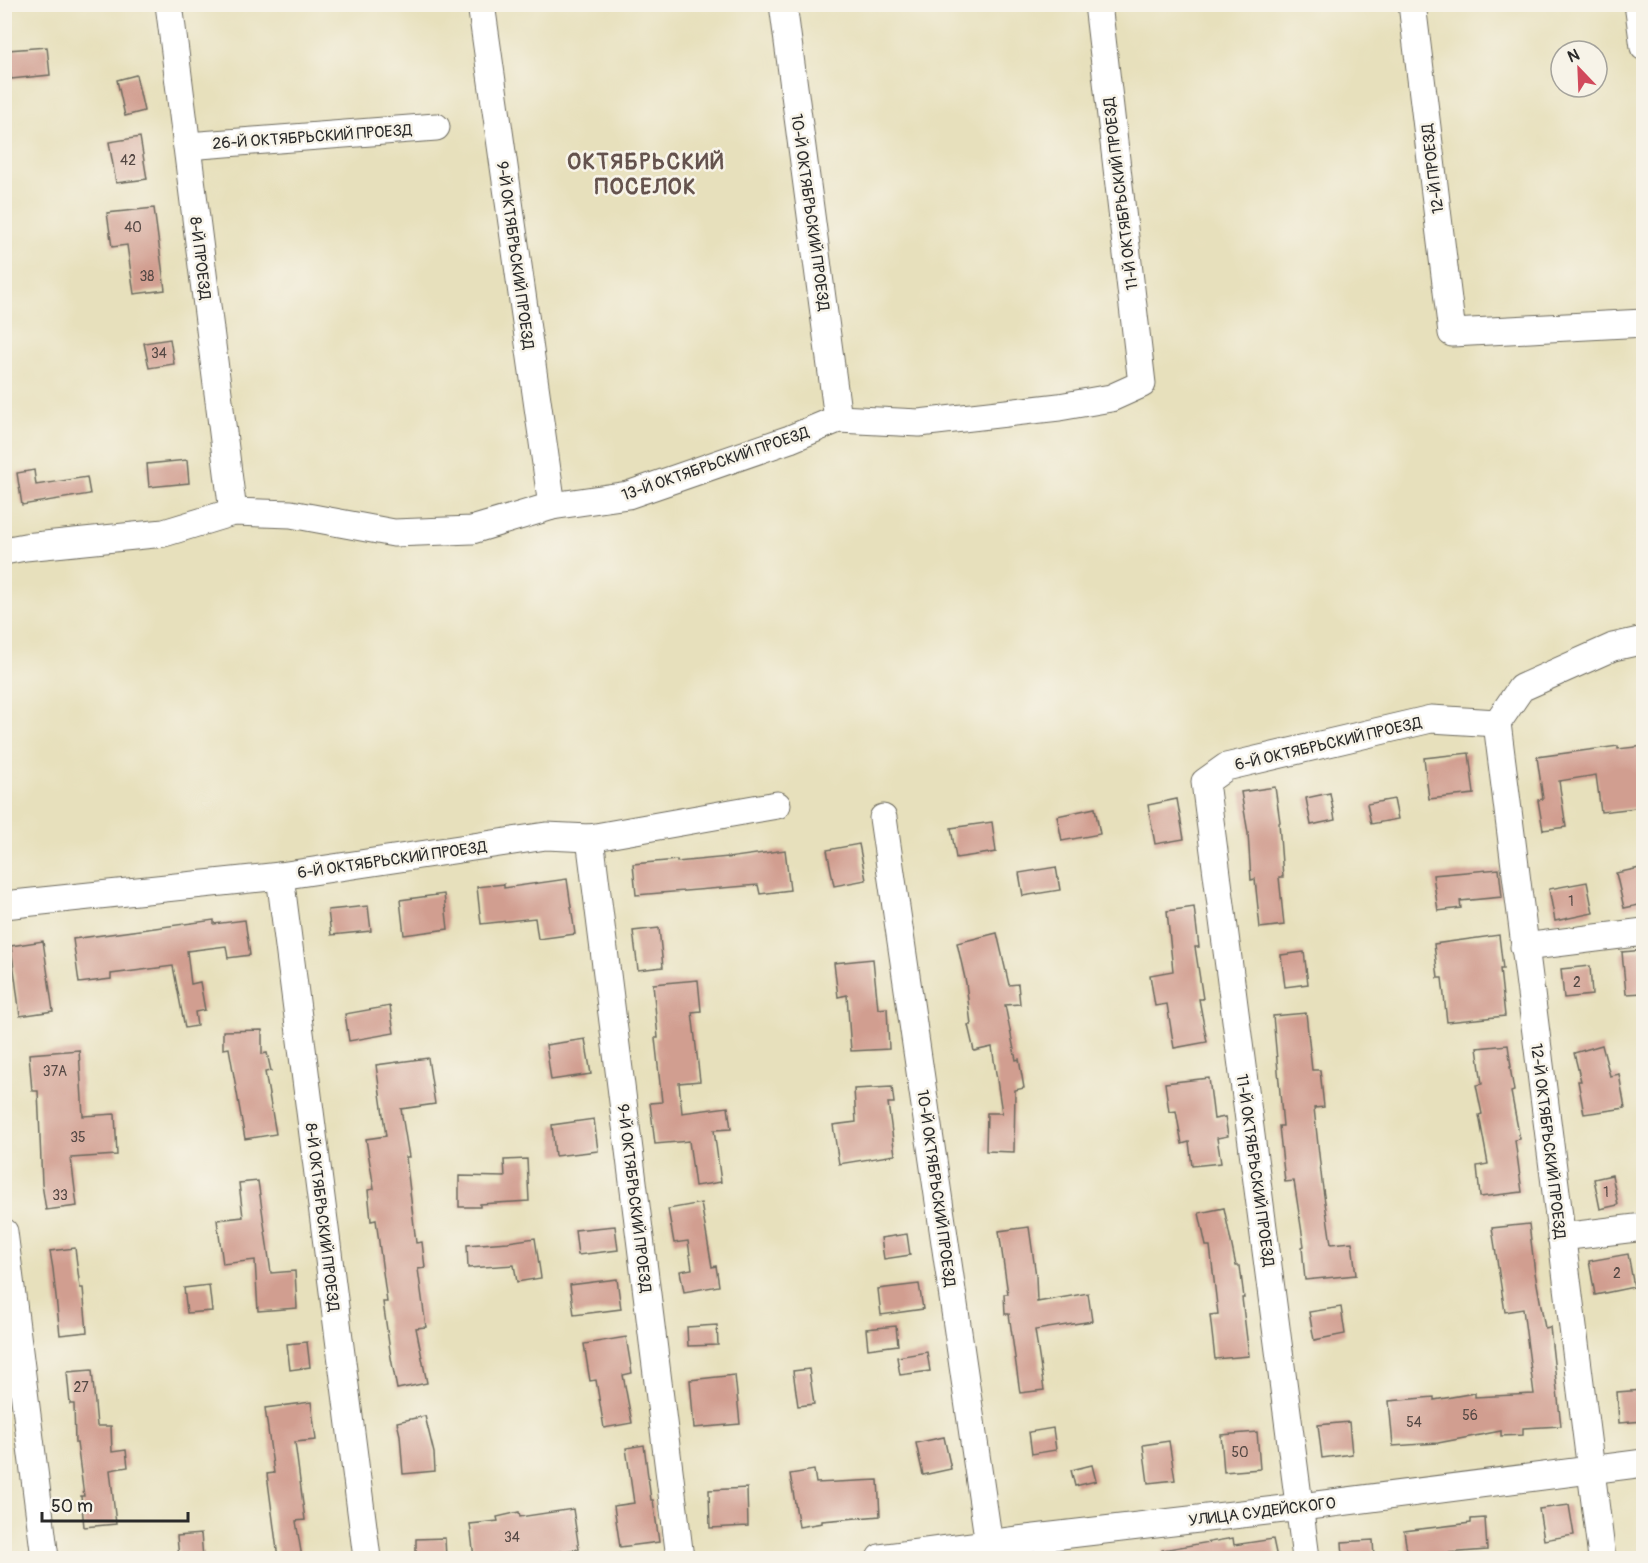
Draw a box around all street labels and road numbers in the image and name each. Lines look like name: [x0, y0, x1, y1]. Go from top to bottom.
street label: 11-Й ОКТЯБРЬСКИЙ ПРОЕЗД: [1099, 96, 1143, 291]
street label: 10-Й ОКТЯБРЬСКИЙ ПРОЕЗД: [786, 112, 834, 312]
street label: 26-Й ОКТЯБРЬСКИЙ ПРОЕЗД: [212, 120, 413, 154]
street label: 12-Й ПРОЕЗД: [1418, 122, 1448, 215]
street label: 9-Й ОКТЯБРЬСКИЙ ПРОЕЗД: [492, 160, 538, 351]
street label: 8-Й ПРОЕЗД: [185, 216, 215, 301]
street label: 13-Й ОКТЯБРЬСКИЙ ПРОЕЗД: [619, 422, 812, 505]
street label: 6-Й ОКТЯБРЬСКИЙ ПРОЕЗД: [1233, 713, 1424, 775]
street label: 6-Й ОКТЯБРЬСКИЙ ПРОЕЗД: [296, 837, 488, 883]
street label: 12-Й ОКТЯБРЬСКИЙ ПРОЕЗД: [1526, 1042, 1570, 1240]
street label: 11-Й ОКТЯБРЬСКИЙ ПРОЕЗД: [1232, 1073, 1278, 1268]
street label: 10-Й ОКТЯБРЬСКИЙ ПРОЕЗД: [912, 1088, 960, 1288]
street label: 9-Й ОКТЯБРЬСКИЙ ПРОЕЗД: [613, 1103, 656, 1294]
street label: 8-Й ОКТЯБРЬСКИЙ ПРОЕЗД: [301, 1122, 344, 1313]
street label: УЛИЦА СУДЕЙСКОГО: [1187, 1493, 1337, 1531]

